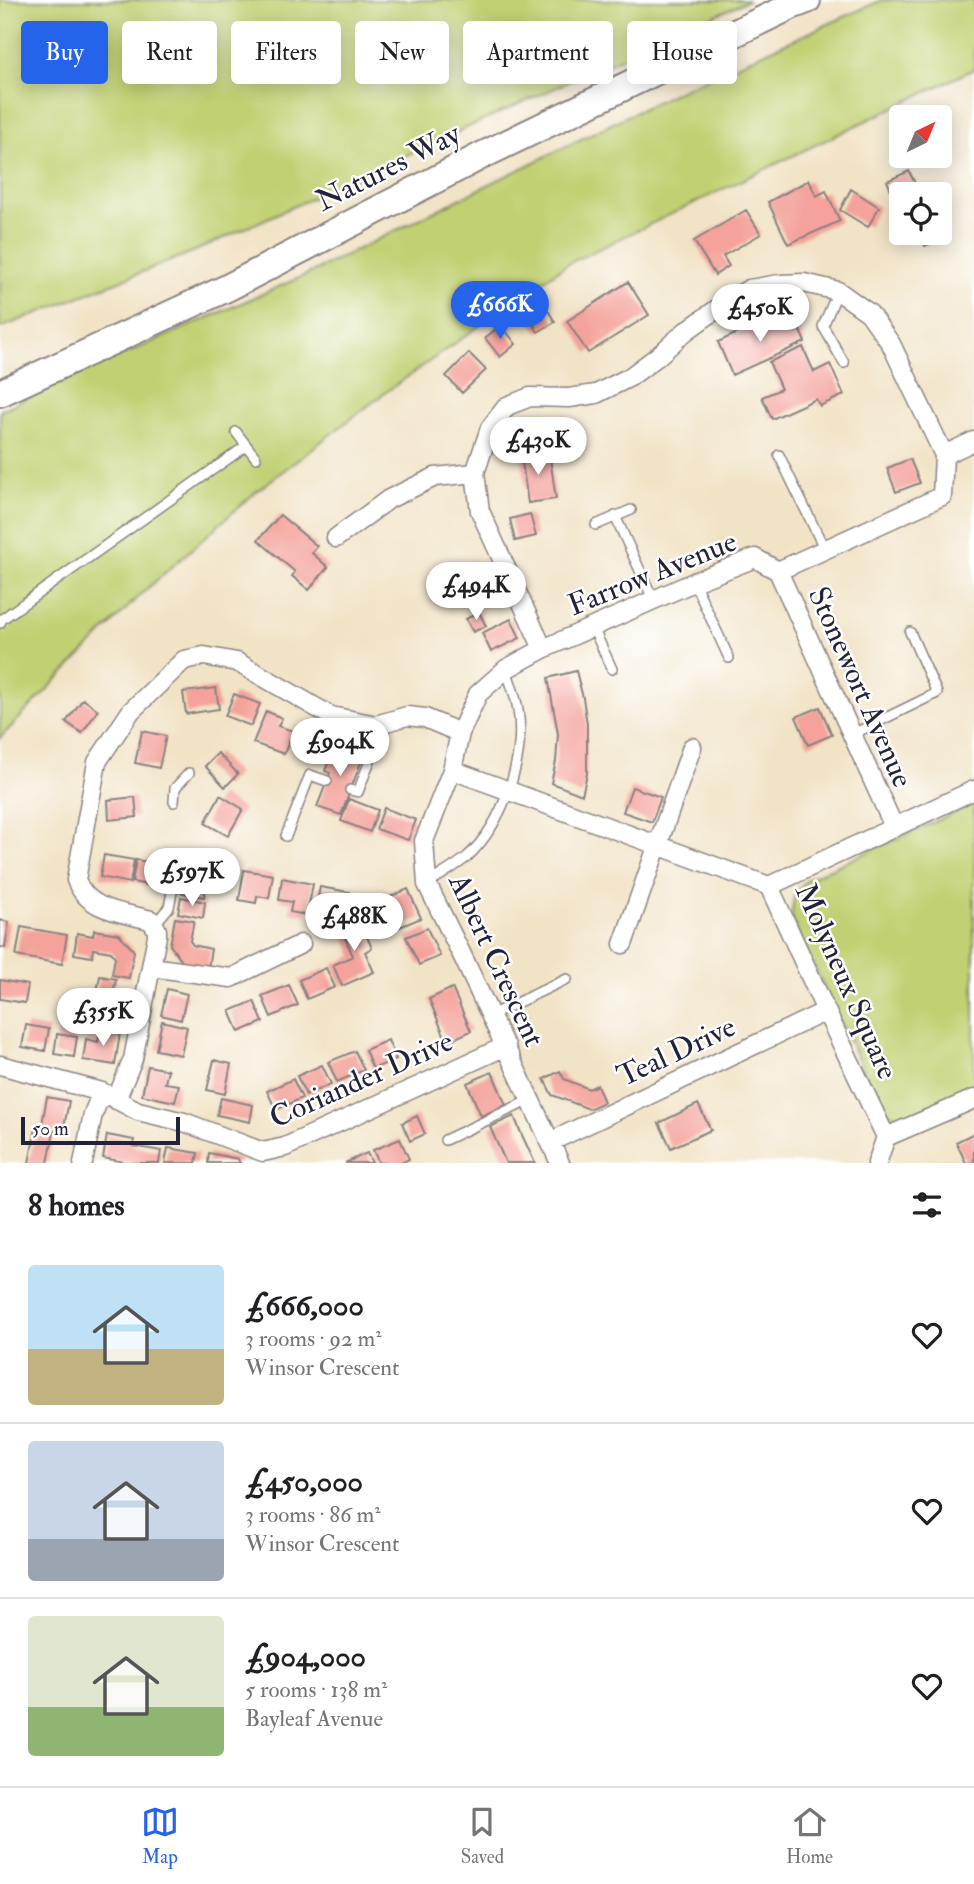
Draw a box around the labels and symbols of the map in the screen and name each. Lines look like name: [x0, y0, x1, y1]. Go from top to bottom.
north arrow: [889, 105, 952, 168]
street label: Natures Way: [310, 115, 467, 220]
pin: £666K: [451, 282, 549, 341]
pin: £450K: [711, 284, 809, 344]
pin: £430K: [489, 418, 587, 477]
street label: Farrow Avenue: [562, 523, 742, 624]
pin: £494K: [427, 562, 525, 622]
street label: Stonewort Avenue: [800, 581, 921, 793]
pin: £904K: [291, 718, 389, 778]
pin: £597K: [143, 848, 241, 908]
street label: Albert Crescent: [440, 867, 553, 1053]
street label: Molyneux Square: [787, 878, 906, 1085]
pin: £488K: [305, 894, 403, 953]
pin: £355K: [54, 988, 152, 1048]
street label: Teal Drive: [611, 1008, 741, 1095]
street label: Coriander Drive: [264, 1023, 459, 1136]
scale bar: [21, 1114, 180, 1146]

